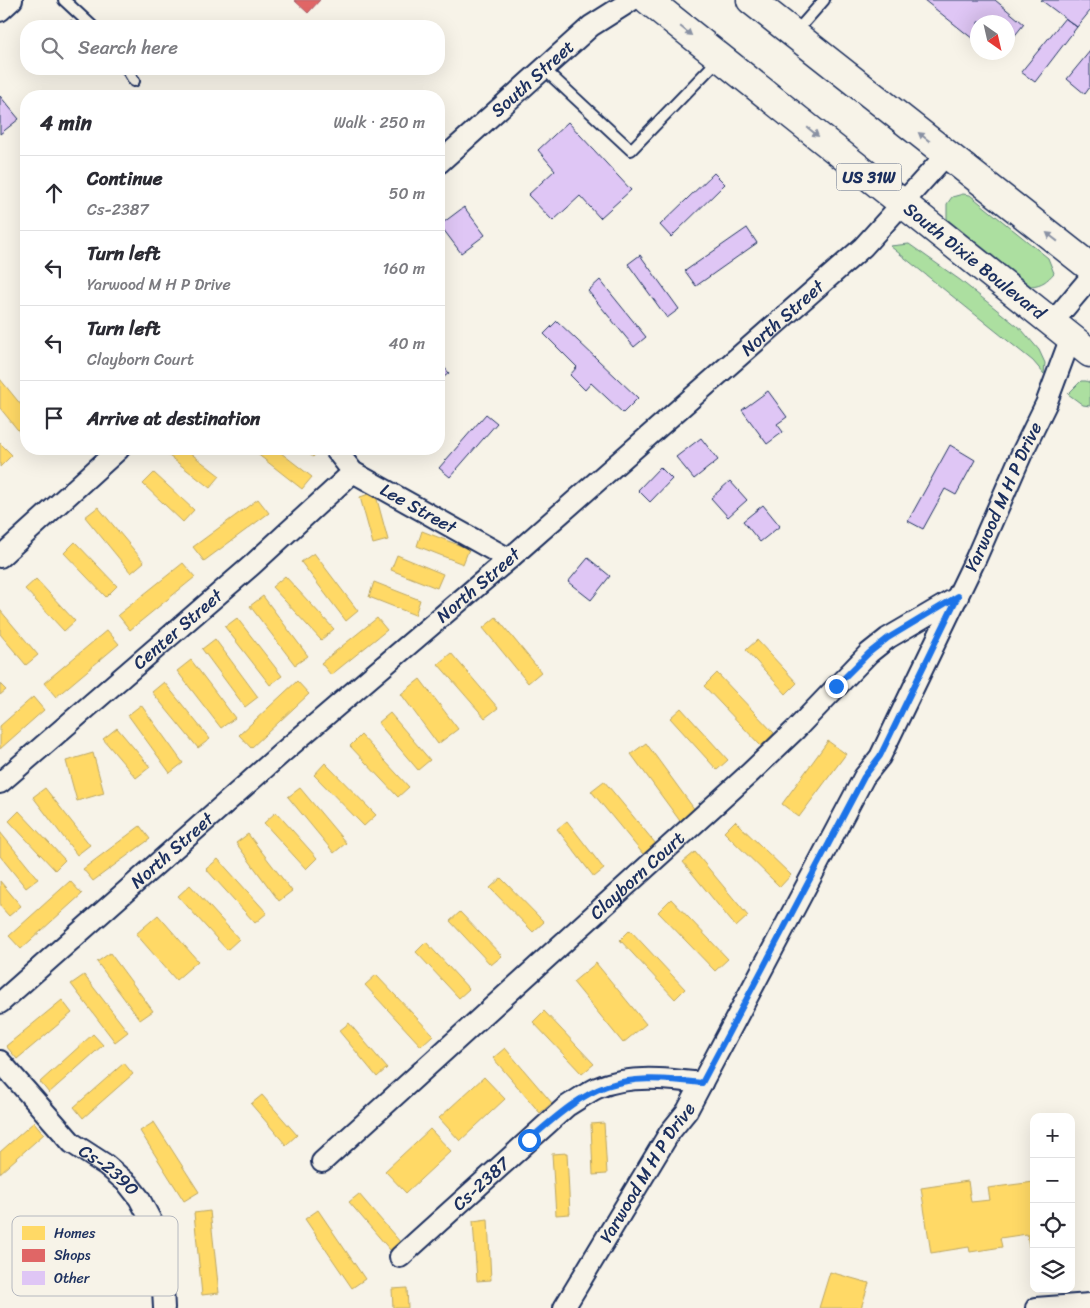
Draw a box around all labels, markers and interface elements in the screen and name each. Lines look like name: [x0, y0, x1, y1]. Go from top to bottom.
north arrow: [970, 15, 1015, 60]
search box: [20, 20, 445, 75]
one-way arrow: [679, 25, 692, 36]
text: Search here: [78, 31, 178, 64]
street label: South Street: [483, 32, 582, 126]
icon: search: [38, 34, 66, 62]
text: 4 min: [40, 104, 92, 142]
text: Walk · 250 m: [333, 108, 425, 137]
one-way arrow: [806, 127, 819, 138]
one-way arrow: [917, 132, 931, 142]
text: Continue: [87, 162, 163, 195]
road number: US 31W: [836, 163, 902, 190]
icon: ahead: [40, 179, 68, 207]
text: 50 m: [389, 179, 425, 208]
street label: South Dixie Boulevard: [896, 194, 1054, 329]
text: Cs-2387: [87, 195, 149, 224]
one-way arrow: [1045, 232, 1058, 243]
text: Turn left: [87, 237, 160, 270]
icon: left: [40, 254, 68, 282]
text: 160 m: [382, 254, 425, 283]
text: Yarwood M H P Drive: [87, 270, 231, 299]
street label: North Street: [733, 271, 832, 364]
text: Turn left: [87, 312, 160, 345]
icon: left: [40, 329, 68, 357]
text: 40 m: [388, 329, 425, 358]
text: Clayborn Court: [87, 345, 194, 374]
text: Arrive at destination: [87, 402, 260, 435]
icon: arrive: [40, 404, 68, 432]
street label: Yarwood M H P Drive: [956, 416, 1051, 577]
street label: Lee Street: [374, 474, 463, 543]
street label: North Street: [429, 539, 529, 631]
street label: Center Street: [125, 580, 231, 678]
route end: [825, 675, 848, 698]
street label: North Street: [123, 804, 222, 897]
street label: Clayborn Court: [582, 823, 693, 928]
street label: Yarwood M H P Drive: [591, 1097, 705, 1249]
map controls: [1030, 1113, 1075, 1293]
button: +: [1030, 1113, 1075, 1158]
route start: [518, 1129, 541, 1152]
street label: Cs-2390: [72, 1135, 148, 1203]
street label: Cs-2387: [444, 1148, 519, 1219]
button: −: [1030, 1158, 1075, 1203]
button: locate: [1030, 1203, 1075, 1248]
legend: [12, 1216, 178, 1296]
text: Homes: [54, 1221, 96, 1246]
text: Shops: [54, 1243, 91, 1268]
button: layers: [1030, 1248, 1075, 1293]
text: Other: [54, 1266, 91, 1291]

